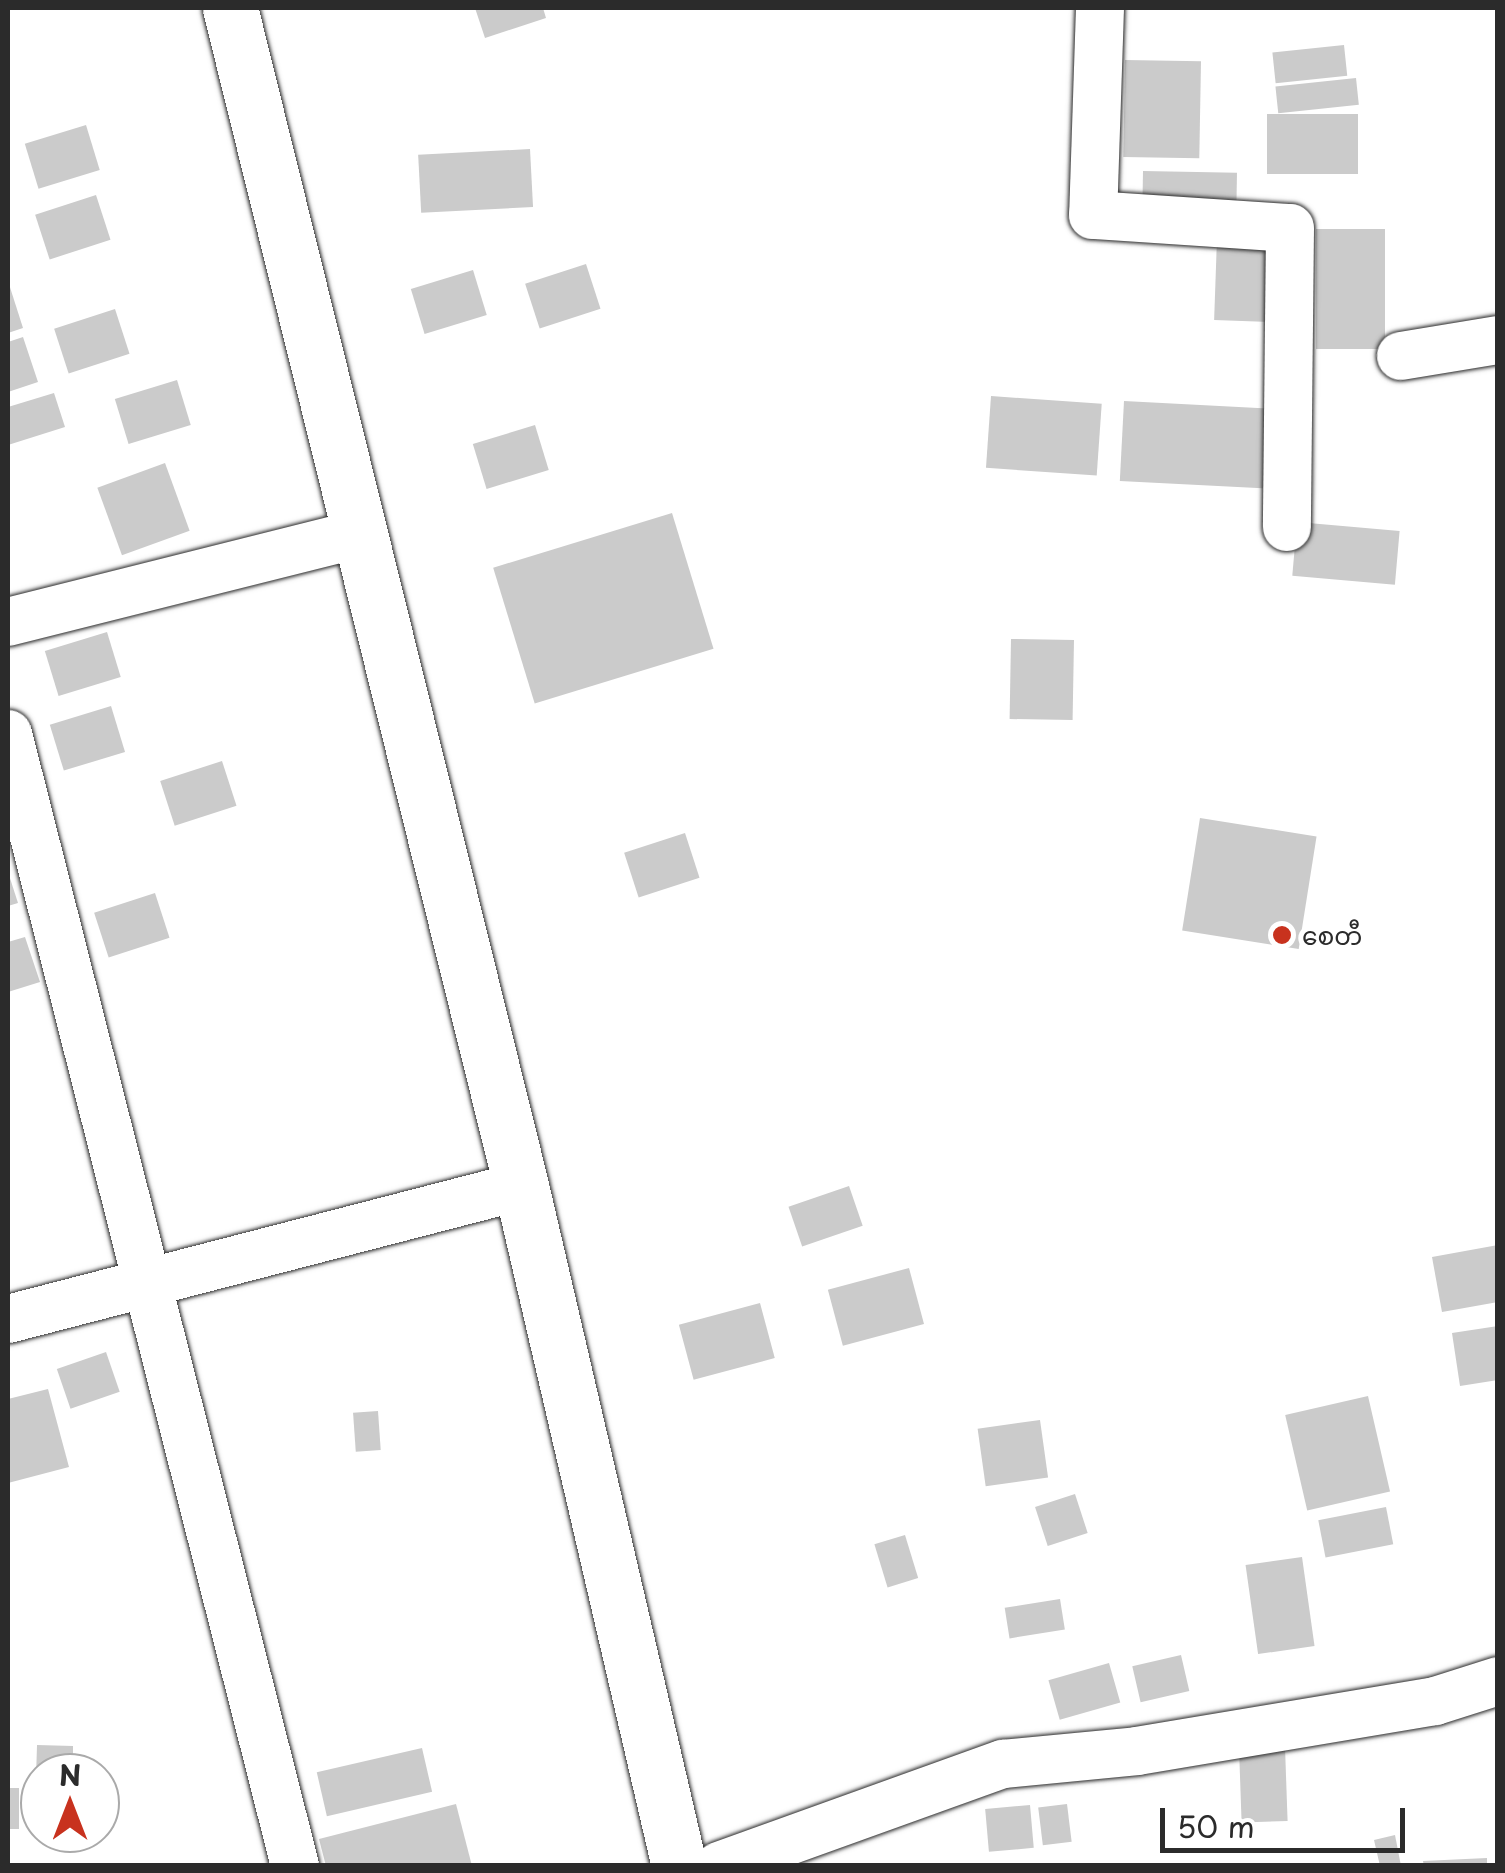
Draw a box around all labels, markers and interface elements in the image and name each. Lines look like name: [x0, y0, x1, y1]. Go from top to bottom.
place label: စေတီ: [1302, 920, 1362, 950]
marker: စေတီ: [1271, 924, 1293, 946]
north arrow: [20, 1753, 120, 1853]
text: N: [59, 1753, 81, 1796]
scale bar: [1165, 1788, 1410, 1850]
text: 50 m: [1177, 1803, 1255, 1848]

